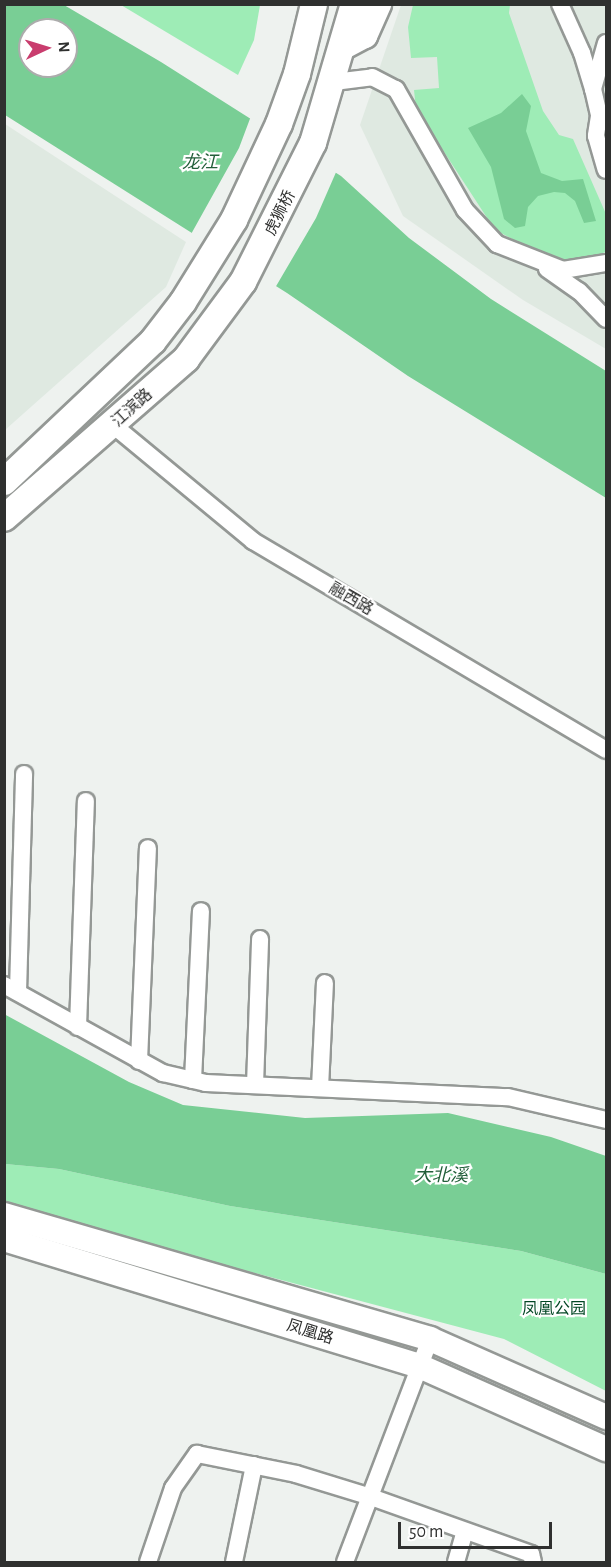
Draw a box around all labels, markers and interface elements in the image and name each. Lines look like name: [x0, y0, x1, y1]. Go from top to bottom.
north arrow: [18, 18, 78, 78]
text: N: [56, 41, 72, 53]
water label: 龙江: [182, 152, 218, 174]
street label: 虎狮桥: [261, 187, 299, 239]
street label: 江滨路: [108, 385, 156, 431]
street label: 融西路: [325, 579, 377, 619]
water label: 大北溪: [414, 1165, 468, 1187]
park label: 凤凰公园: [522, 1299, 586, 1319]
street label: 凤凰路: [284, 1316, 336, 1348]
scale bar: [401, 1510, 556, 1548]
text: 50 m: [409, 1523, 443, 1541]

